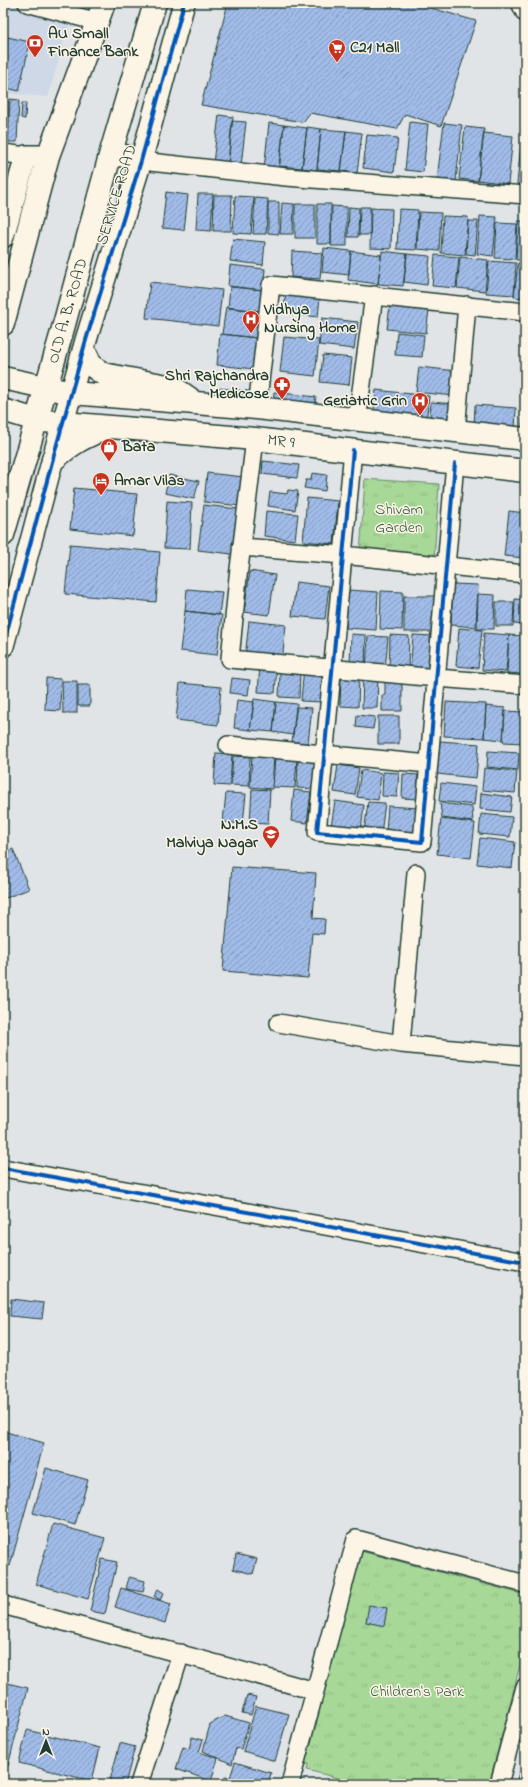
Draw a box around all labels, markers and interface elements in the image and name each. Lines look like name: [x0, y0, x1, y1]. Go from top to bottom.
place label: AU Small Finance Bank: [47, 22, 139, 64]
bank icon: AU Small Finance Bank: [25, 33, 45, 58]
place label: C21 Mall: [350, 36, 400, 60]
supermarket icon: C21 Mall: [327, 38, 347, 63]
street label: SERVICE ROAD: [90, 142, 144, 248]
street label: OLD A. B. ROAD: [42, 256, 94, 366]
place label: Vidhya Nursing Home: [263, 298, 357, 341]
hospital icon: Vidhya Nursing Home: [241, 309, 261, 334]
place label: Shri Rajchandra Medicose: [165, 364, 270, 406]
pharmacy icon: Shri Rajchandra Medicose: [272, 375, 292, 400]
place label: Geriatric Grin: [323, 389, 407, 413]
hospital icon: Geriatric Grin: [410, 391, 430, 416]
street label: MR 9: [266, 428, 296, 456]
place label: Bata: [121, 435, 156, 459]
shop icon: Bata: [99, 437, 119, 462]
place label: Amar Vilas: [114, 469, 185, 493]
hotel icon: Amar Vilas: [91, 471, 111, 496]
park label: Shivam Garden: [375, 498, 423, 540]
place label: N.M.S Malviya Nagar: [166, 813, 259, 856]
school or university icon: N.M.S Malviya Nagar: [261, 824, 281, 849]
park label: Children's Park: [370, 1680, 465, 1704]
north arrow: [26, 1721, 66, 1761]
text: N: [42, 1724, 50, 1740]

